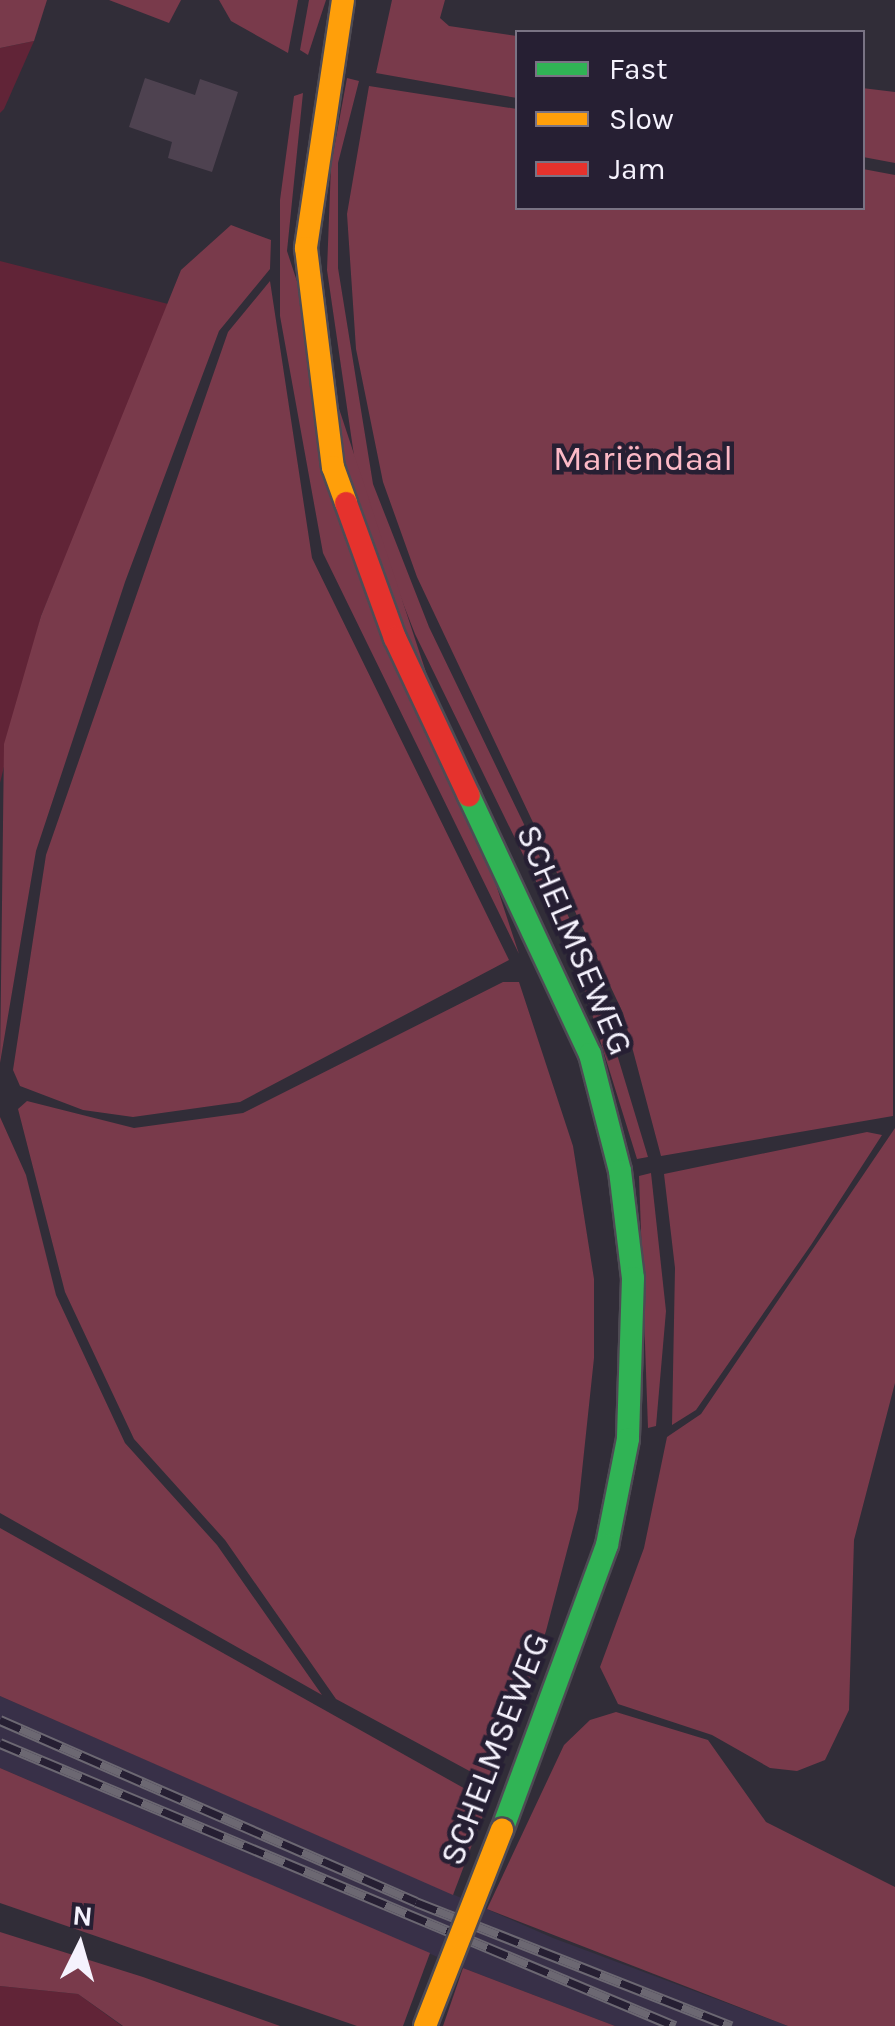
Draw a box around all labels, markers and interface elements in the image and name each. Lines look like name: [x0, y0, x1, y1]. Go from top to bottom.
legend: [515, 30, 865, 210]
text: Fast: [609, 51, 668, 87]
text: Slow: [609, 101, 674, 137]
text: Jam: [609, 151, 666, 187]
park label: Mariëndaal: [553, 438, 733, 480]
street label: SCHELMSEWEG: [507, 819, 641, 1061]
street label: SCHELMSEWEG: [431, 1627, 559, 1871]
north arrow: [30, 1896, 130, 1996]
text: N: [71, 1898, 94, 1933]

